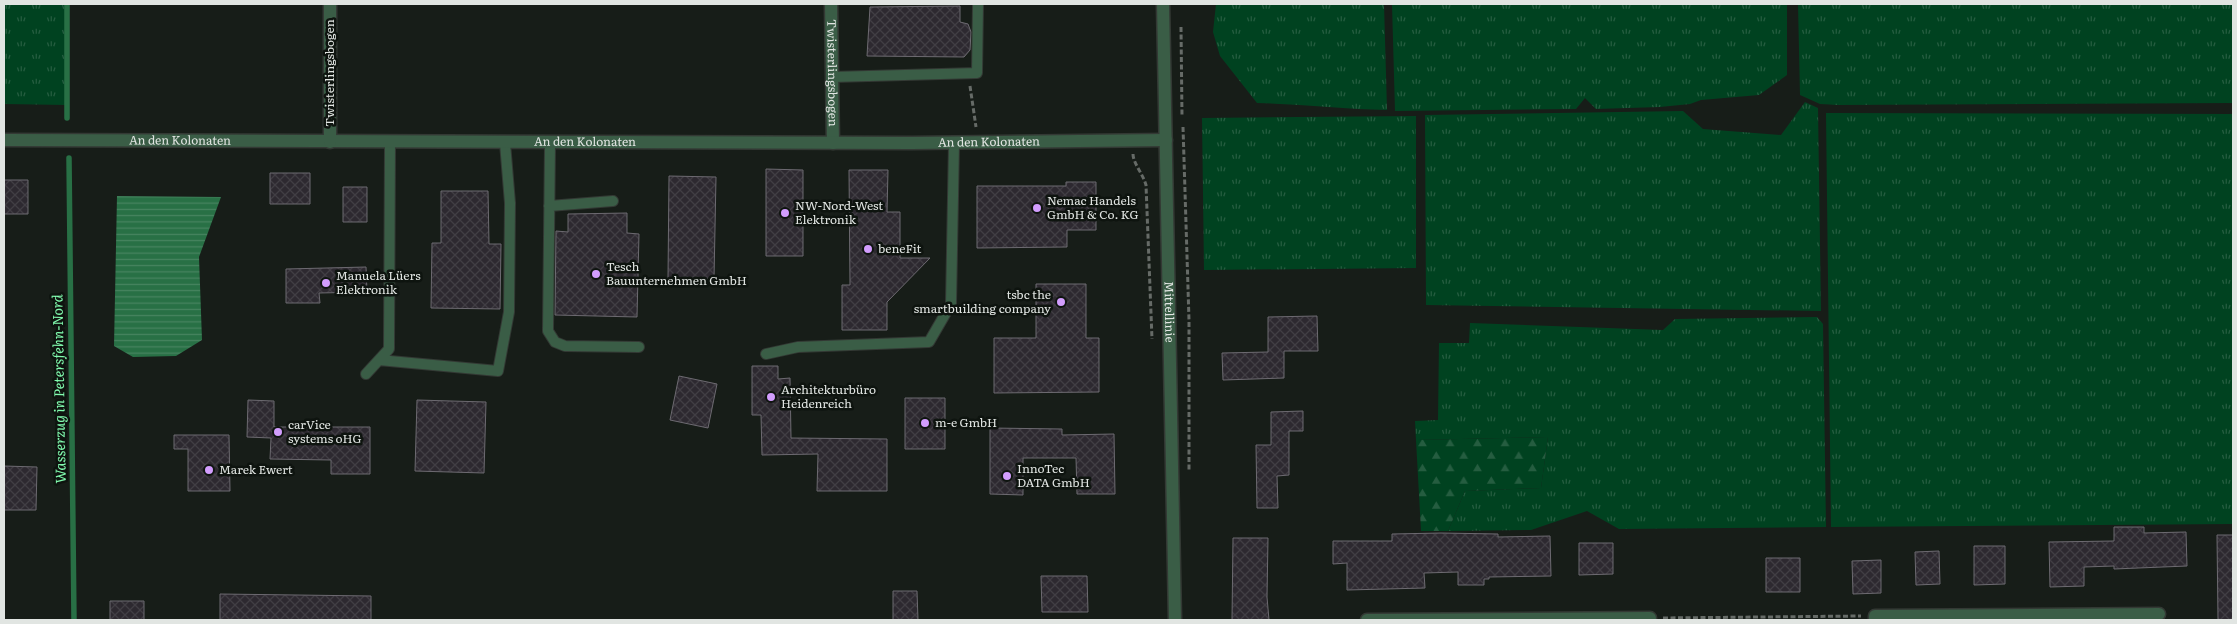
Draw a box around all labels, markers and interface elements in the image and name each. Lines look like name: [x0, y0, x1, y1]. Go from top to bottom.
street label: Twisterlingsbogen: [320, 19, 338, 127]
street label: Twisterlingsbogen: [823, 19, 843, 127]
street label: An den Kolonaten: [129, 130, 231, 149]
street label: An den Kolonaten: [938, 131, 1040, 151]
street label: An den Kolonaten: [534, 132, 636, 150]
place label: Nemac Handels GmbH & Co. KG: [1047, 191, 1138, 223]
place label: NW-Nord-West Elektronik: [795, 196, 883, 228]
marker: Nemac Handels GmbH & Co. KG: [1031, 202, 1043, 214]
marker: NW-Nord-West Elektronik: [779, 207, 791, 219]
place label: beneFit: [878, 239, 921, 257]
marker: beneFit: [862, 243, 874, 255]
place label: Tesch Bauunternehmen GmbH: [606, 257, 747, 289]
place label: Manuela Lüers Elektronik: [336, 266, 421, 298]
marker: Tesch Bauunternehmen GmbH: [590, 268, 602, 280]
marker: Manuela Lüers Elektronik: [320, 277, 332, 289]
street label: Mittellinie: [1160, 281, 1180, 343]
place label: tsbc the smartbuilding company: [914, 285, 1051, 317]
water label: Wasserzug in Petersfehn-Nord: [46, 294, 70, 484]
marker: tsbc the smartbuilding company: [1055, 296, 1067, 308]
place label: Architekturbüro Heidenreich: [781, 380, 876, 412]
marker: Architekturbüro Heidenreich: [765, 391, 777, 403]
place label: m-e GmbH: [935, 413, 997, 431]
place label: carVice systems oHG: [288, 415, 362, 447]
marker: m-e GmbH: [919, 417, 931, 429]
marker: carVice systems oHG: [272, 426, 284, 438]
place label: InnoTec DATA GmbH: [1017, 459, 1090, 491]
place label: Marek Ewert: [219, 460, 293, 478]
marker: Marek Ewert: [203, 464, 215, 476]
marker: InnoTec DATA GmbH: [1001, 470, 1013, 482]

